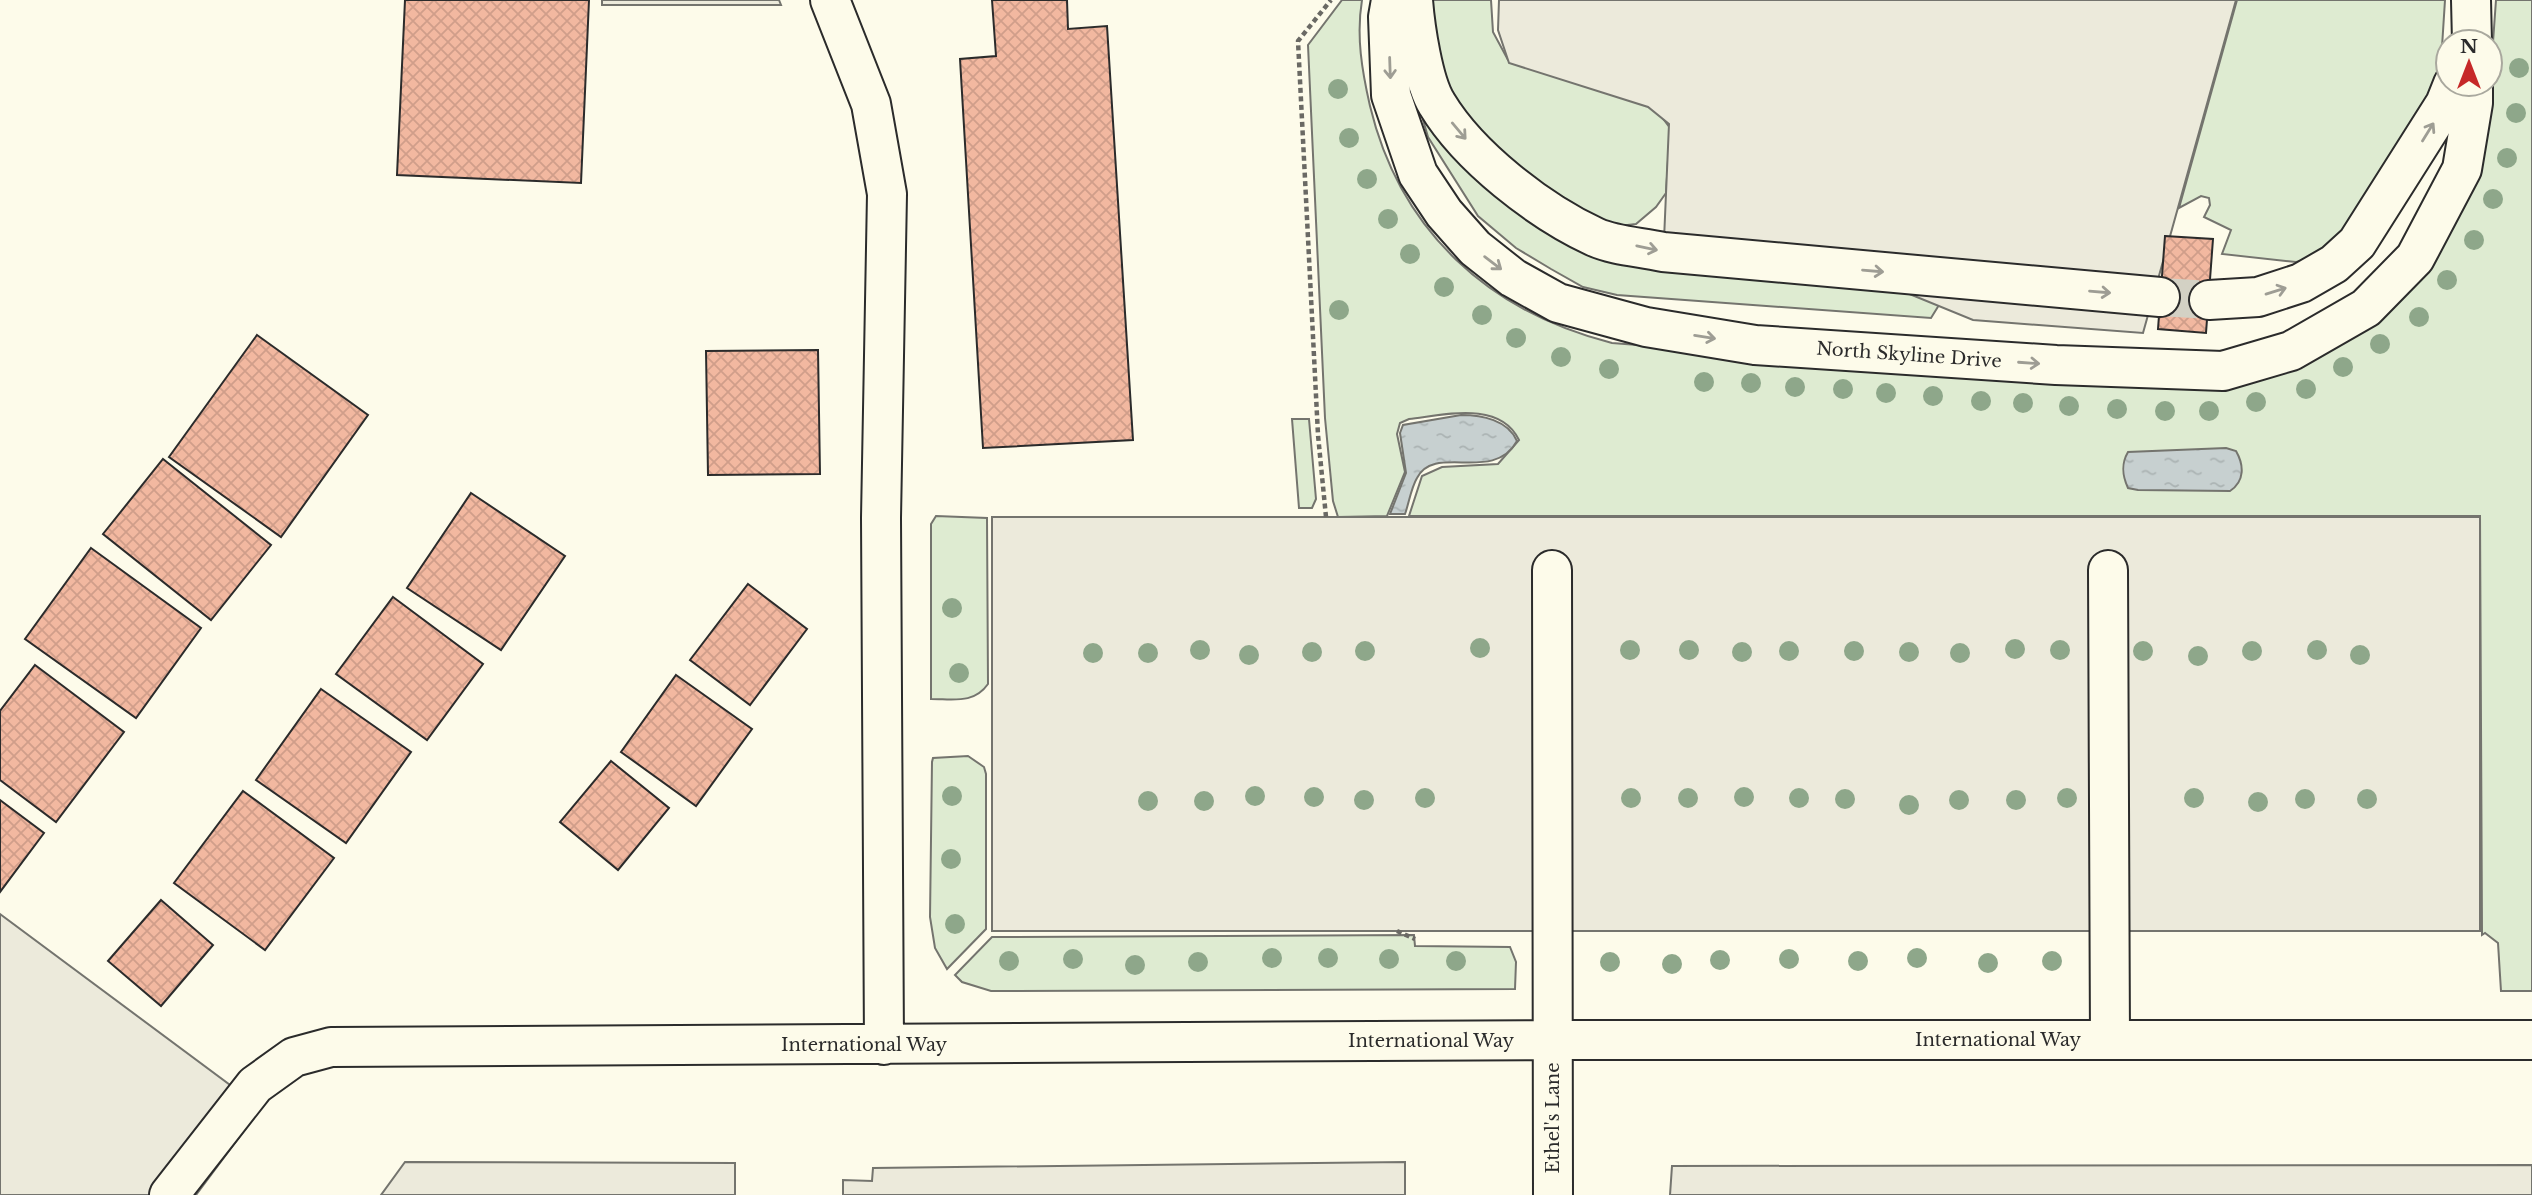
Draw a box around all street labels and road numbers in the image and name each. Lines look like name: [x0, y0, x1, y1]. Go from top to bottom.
street label: North Skyline Drive: [1816, 338, 2002, 372]
street label: International Way: [1915, 1029, 2082, 1051]
street label: International Way: [1348, 1030, 1515, 1052]
street label: International Way: [781, 1034, 948, 1056]
street label: Ethel's Lane: [1542, 1062, 1564, 1174]

